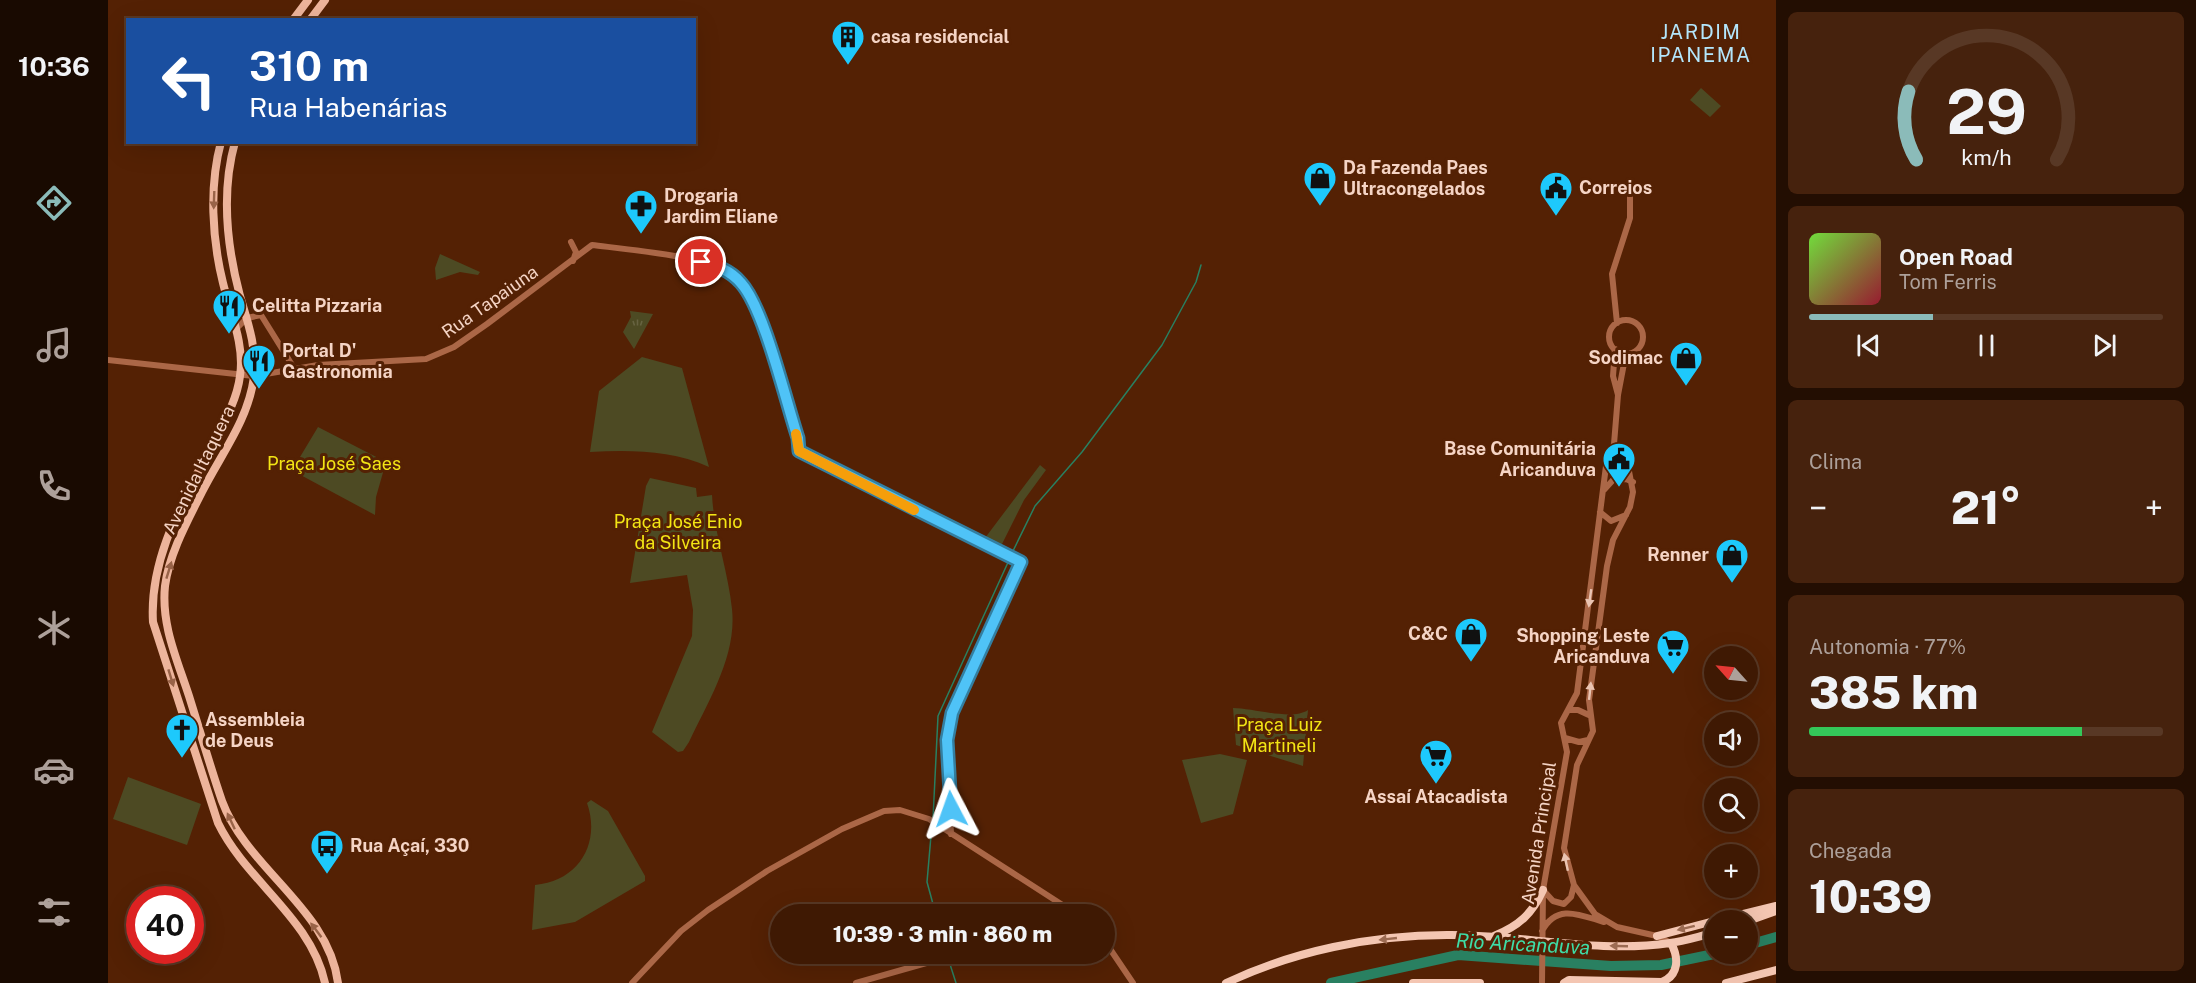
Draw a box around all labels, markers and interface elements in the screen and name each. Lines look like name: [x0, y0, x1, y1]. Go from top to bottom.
building icon: casa residencial: [830, 19, 866, 66]
district label: JARDIM IPANEMA: [1650, 20, 1752, 67]
place label: casa residencial: [871, 26, 1010, 47]
text: 310 m: [249, 41, 369, 90]
icon: left: [150, 42, 228, 120]
text: 10:36: [18, 50, 90, 82]
text: 29: [1946, 75, 2026, 148]
text: Rua Habenárias: [249, 91, 447, 123]
text: km/h: [1961, 145, 2011, 170]
place label: Da Fazenda Paes Ultracongelados: [1343, 157, 1488, 199]
shop icon: Da Fazenda Paes Ultracongelados: [1302, 160, 1338, 207]
public building icon: Correios: [1538, 170, 1574, 217]
place label: Correios: [1579, 177, 1652, 198]
icon: directions: [33, 182, 75, 224]
place label: Drogaria Jardim Eliane: [664, 185, 778, 227]
pharmacy icon: Drogaria Jardim Eliane: [623, 188, 659, 235]
one-way arrow: [209, 191, 219, 210]
pin: [675, 236, 726, 287]
text: Open Road: [1899, 244, 2013, 270]
icon: arrive: [684, 245, 717, 278]
street label: Rua Tapaiuna: [438, 261, 542, 342]
text: Tom Ferris: [1899, 270, 1997, 294]
restaurant icon: Celitta Pizzaria: [211, 288, 247, 335]
place label: Celitta Pizzaria: [252, 295, 382, 316]
icon: music: [33, 324, 75, 366]
icon: previous: [1852, 329, 1885, 362]
icon: pause: [1970, 329, 2003, 362]
icon: next: [2088, 329, 2121, 362]
place label: Portal D' Gastronomia: [282, 340, 393, 382]
shop icon: Sodimac: [1668, 340, 1704, 387]
restaurant icon: Portal D' Gastronomia: [241, 343, 277, 390]
place label: Sodimac: [1588, 347, 1663, 368]
street label: Avenida Itaquera: [158, 402, 239, 538]
place label: Base Comunitária Aricanduva: [1444, 438, 1596, 480]
public building icon: Base Comunitária Aricanduva: [1601, 441, 1637, 488]
text: Clima: [1809, 450, 1862, 474]
park label: Praça José Saes: [267, 453, 401, 474]
icon: phone: [33, 465, 75, 507]
text: 21°: [1951, 481, 2021, 534]
text: −: [1809, 489, 1827, 527]
text: +: [2145, 489, 2163, 527]
park label: Praça José Enio da Silveira: [614, 511, 742, 553]
shop icon: Renner: [1714, 537, 1750, 584]
place label: Renner: [1647, 544, 1710, 565]
one-way arrow: [165, 561, 174, 579]
one-way arrow: [1585, 589, 1594, 608]
icon: climate: [33, 607, 75, 649]
shop icon: C&C: [1453, 616, 1489, 663]
place label: C&C: [1408, 623, 1448, 644]
place label: Shopping Leste Aricanduva: [1516, 625, 1650, 667]
supermarket icon: Shopping Leste Aricanduva: [1655, 628, 1691, 675]
text: Autonomia · 77%: [1809, 635, 1966, 659]
north arrow: [1704, 646, 1758, 700]
map controls: [1704, 646, 1758, 964]
text: 385 km: [1809, 666, 1979, 719]
one-way arrow: [166, 669, 176, 687]
one-way arrow: [1585, 681, 1595, 700]
place label: Assembleia de Deus: [205, 709, 305, 751]
church icon: Assembleia de Deus: [164, 712, 200, 759]
button: sound: [1704, 712, 1758, 766]
park label: Praça Luiz Martineli: [1236, 714, 1322, 756]
supermarket icon: Assaí Atacadista: [1418, 738, 1454, 785]
icon: car: [33, 749, 75, 791]
street label: Avenida Principal: [1517, 760, 1560, 906]
position arrow: [919, 777, 983, 841]
button: search: [1704, 778, 1758, 832]
place label: Assaí Atacadista: [1364, 786, 1508, 807]
one-way arrow: [226, 812, 236, 830]
bus stop icon: Rua Açaí, 330: [309, 828, 345, 875]
place label: Rua Açaí, 330: [350, 835, 469, 856]
text: Chegada: [1809, 839, 1892, 863]
button: +: [1704, 844, 1758, 898]
one-way arrow: [1561, 852, 1570, 871]
text: 10:39: [1809, 870, 1932, 923]
speed limit sign: 40: [126, 886, 204, 964]
icon: filters: [33, 891, 75, 933]
button: −: [1704, 910, 1758, 964]
text: 10:39 · 3 min · 860 m: [833, 921, 1052, 947]
one-way arrow: [310, 922, 322, 938]
one-way arrow: [1677, 924, 1695, 934]
water label: Rio Aricanduva: [1455, 928, 1591, 960]
one-way arrow: [1379, 934, 1398, 943]
one-way arrow: [1610, 941, 1629, 950]

